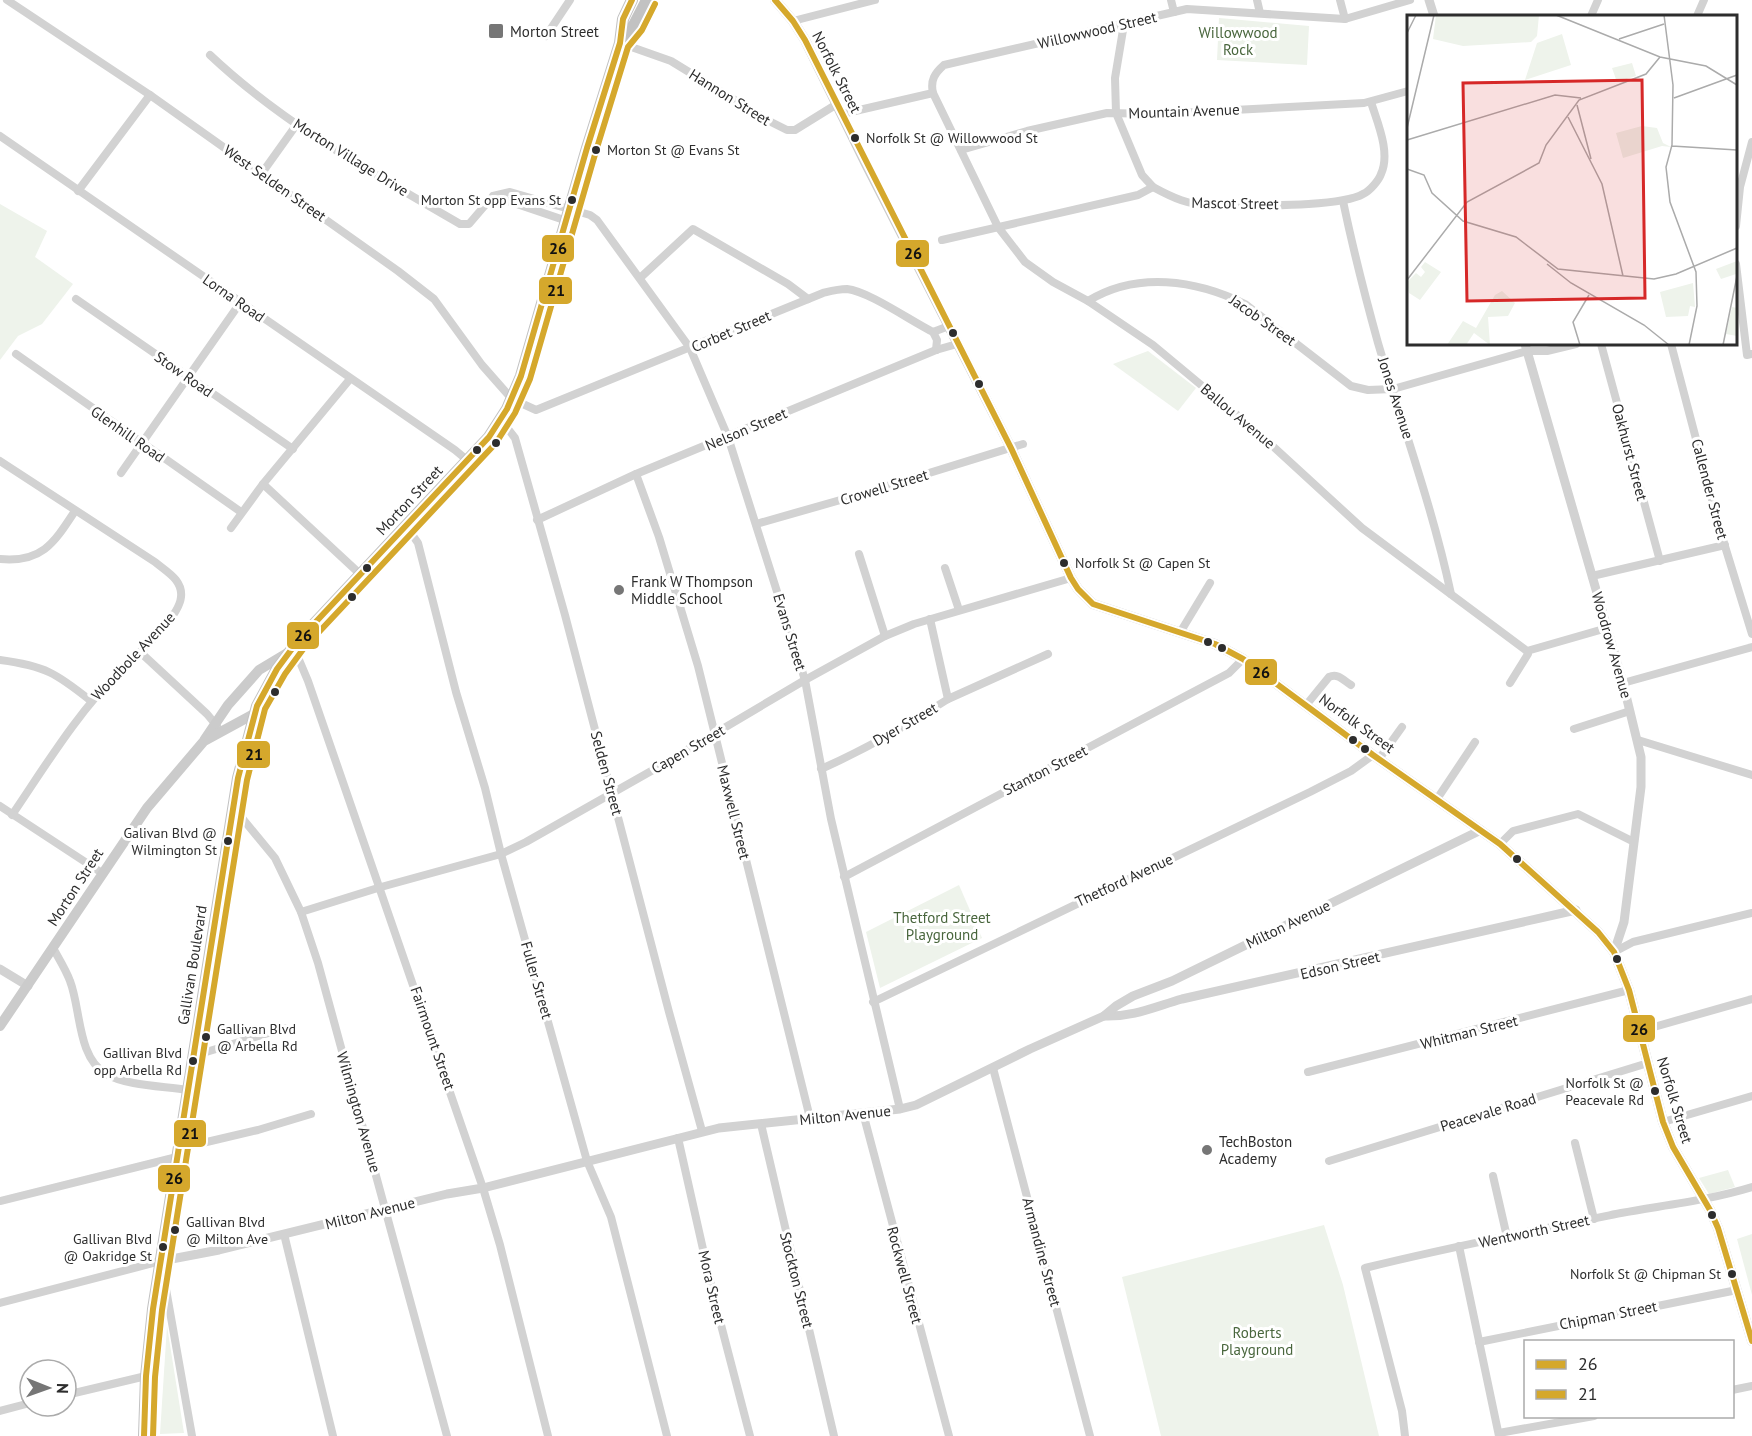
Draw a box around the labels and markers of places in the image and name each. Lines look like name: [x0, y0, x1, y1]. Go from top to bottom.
marker: Morton Street: [487, 22, 505, 40]
place label: Morton Street: [510, 22, 599, 41]
place label: Norfolk St @ Willowwood St: [866, 129, 1038, 147]
marker: Norfolk St @ Willowwood St: [849, 132, 861, 144]
place label: Morton St @ Evans St: [607, 141, 740, 159]
marker: Morton St @ Evans St: [590, 144, 602, 156]
place label: Morton St opp Evans St: [421, 191, 561, 209]
marker: Morton St opp Evans St: [566, 194, 578, 206]
unlabelled marker: [947, 327, 959, 339]
unlabelled marker: [973, 378, 985, 390]
unlabelled marker: [490, 437, 502, 449]
unlabelled marker: [471, 444, 483, 456]
place label: Norfolk St @ Capen St: [1075, 554, 1210, 572]
marker: Norfolk St @ Capen St: [1058, 557, 1070, 569]
unlabelled marker: [361, 562, 373, 574]
place label: Frank W Thompson Middle School: [631, 572, 753, 608]
marker: Frank W Thompson Middle School: [612, 583, 626, 597]
unlabelled marker: [346, 591, 358, 603]
unlabelled marker: [1202, 636, 1214, 648]
unlabelled marker: [1216, 642, 1228, 654]
unlabelled marker: [269, 686, 281, 698]
unlabelled marker: [1347, 734, 1359, 746]
unlabelled marker: [1359, 743, 1371, 755]
place label: Galivan Blvd @ Wilmington St: [123, 824, 217, 859]
marker: Galivan Blvd @ Wilmington St: [222, 835, 234, 847]
unlabelled marker: [1511, 853, 1523, 865]
unlabelled marker: [1611, 953, 1623, 965]
place label: Gallivan Blvd @ Arbella Rd: [217, 1020, 298, 1055]
marker: Gallivan Blvd @ Arbella Rd: [200, 1031, 212, 1043]
place label: Gallivan Blvd opp Arbella Rd: [94, 1044, 182, 1079]
marker: Gallivan Blvd opp Arbella Rd: [187, 1055, 199, 1067]
place label: Norfolk St @ Peacevale Rd: [1565, 1074, 1644, 1109]
marker: Norfolk St @ Peacevale Rd: [1649, 1085, 1661, 1097]
place label: TechBoston Academy: [1219, 1132, 1292, 1168]
marker: TechBoston Academy: [1200, 1143, 1214, 1157]
unlabelled marker: [1706, 1209, 1718, 1221]
place label: Gallivan Blvd @ Milton Ave: [186, 1213, 268, 1248]
marker: Gallivan Blvd @ Milton Ave: [169, 1224, 181, 1236]
place label: Gallivan Blvd @ Oakridge St: [64, 1230, 152, 1265]
marker: Gallivan Blvd @ Oakridge St: [157, 1241, 169, 1253]
place label: Norfolk St @ Chipman St: [1570, 1265, 1721, 1283]
marker: Norfolk St @ Chipman St: [1726, 1268, 1738, 1280]

